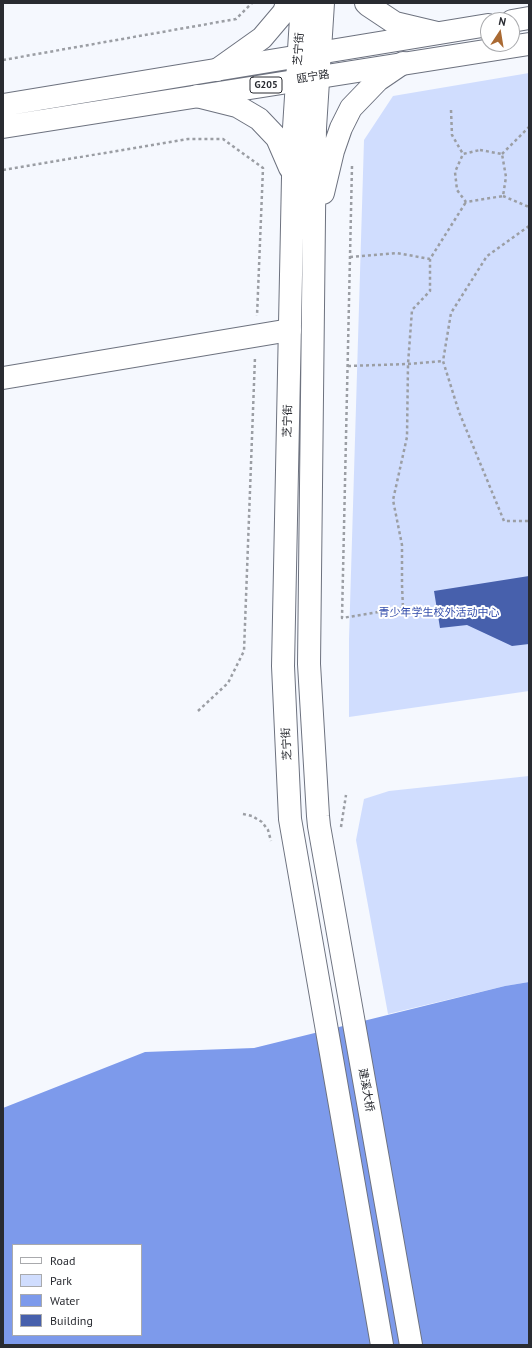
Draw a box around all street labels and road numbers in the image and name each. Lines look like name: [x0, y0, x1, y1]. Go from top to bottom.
street label: 芝宁街: [291, 32, 307, 66]
street label: 瓯宁路: [296, 68, 330, 86]
road number: G205: [250, 77, 282, 93]
street label: 芝宁街: [281, 404, 295, 438]
street label: 芝宁街: [280, 727, 294, 761]
street label: 建溪大桥: [356, 1067, 376, 1113]

